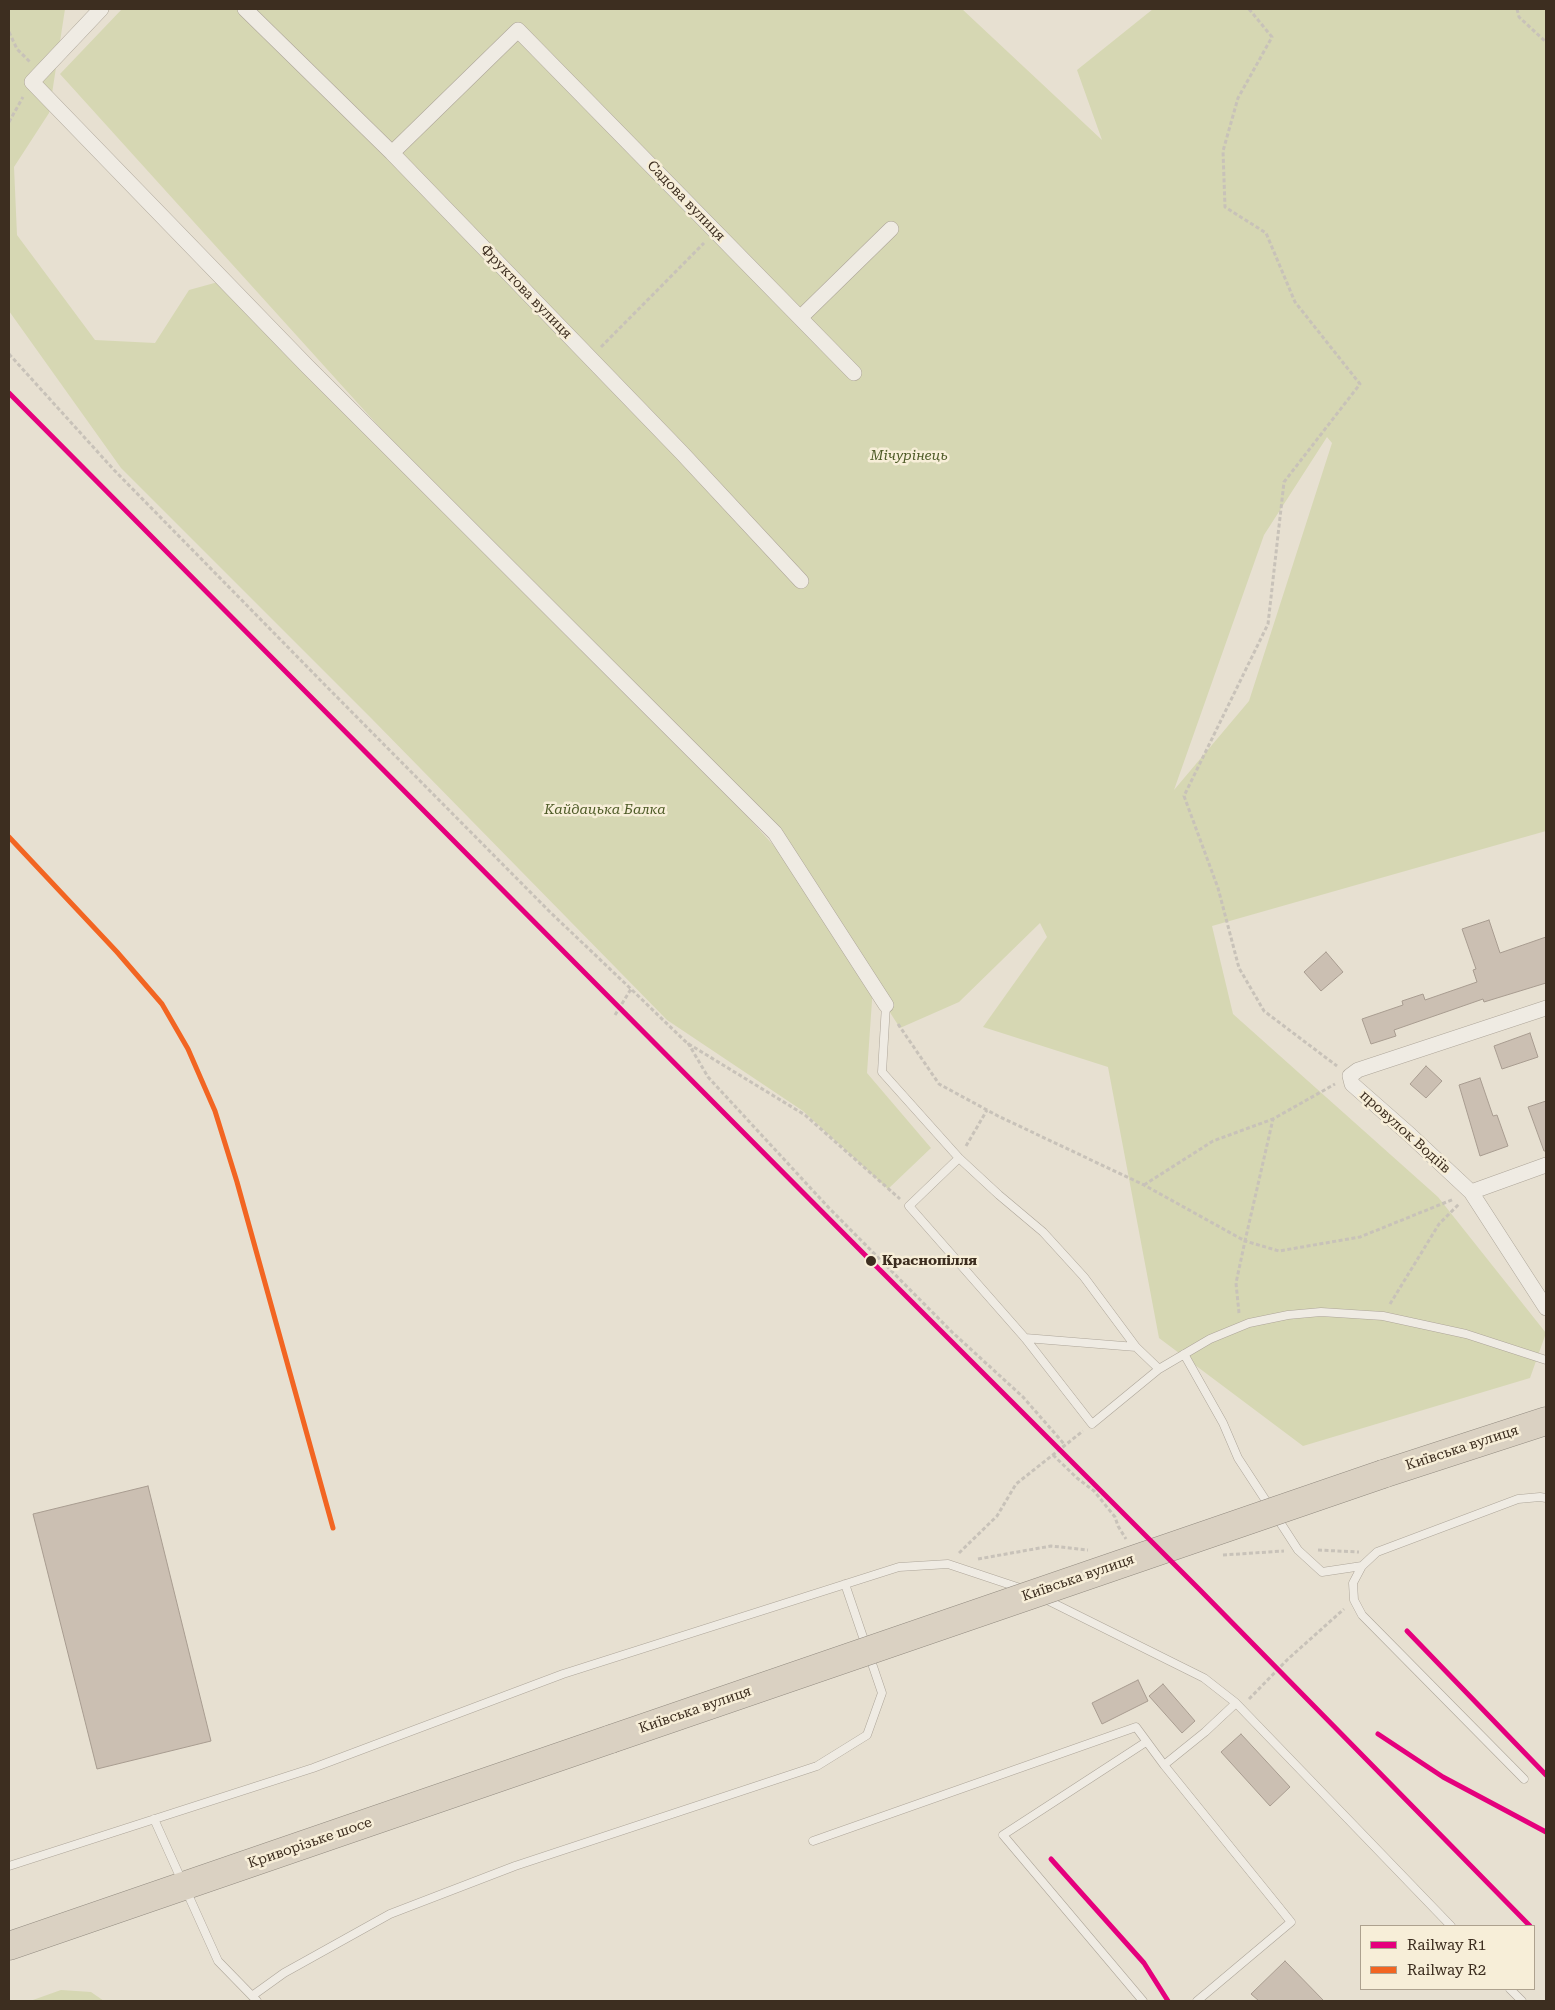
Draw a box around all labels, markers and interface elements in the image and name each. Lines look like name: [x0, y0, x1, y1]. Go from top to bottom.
street label: Садова вулиця: [643, 157, 729, 245]
street label: Фруктова вулиця: [477, 241, 575, 343]
park label: Мічурінець: [870, 448, 948, 464]
park label: Кайдацька Балка: [544, 802, 666, 818]
street label: провулок Водіїв: [1356, 1087, 1454, 1177]
place label: Краснопілля: [882, 1253, 977, 1269]
marker: Краснопілля: [864, 1254, 878, 1268]
street label: Київська вулиця: [1403, 1422, 1521, 1474]
street label: Київська вулиця: [1020, 1551, 1136, 1605]
street label: Київська вулиця: [637, 1683, 753, 1737]
street label: Криворізьке шосе: [246, 1814, 374, 1872]
legend: [1360, 1925, 1535, 1990]
text: Railway R1: [1407, 1936, 1486, 1954]
text: Railway R2: [1407, 1961, 1486, 1979]

